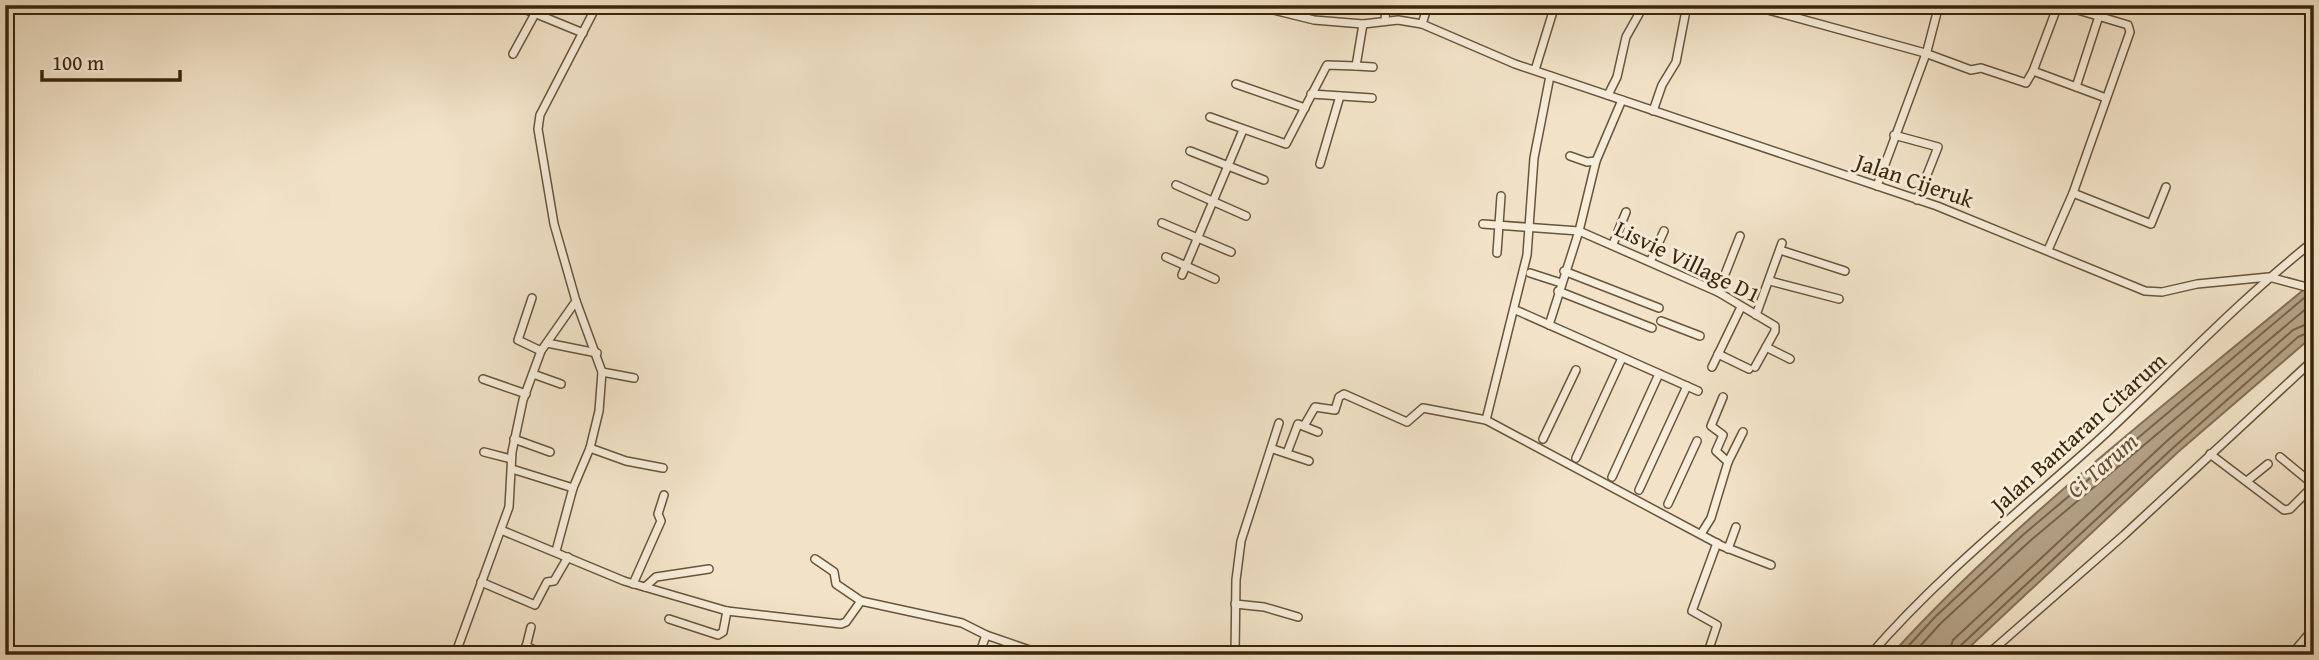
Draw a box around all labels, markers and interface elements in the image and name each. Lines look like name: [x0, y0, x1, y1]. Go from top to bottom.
scale bar: [42, 38, 180, 82]
text: 100 m: [52, 47, 104, 78]
street label: Jalan Cijeruk: [1849, 143, 1979, 216]
street label: Lisvie Village D1: [1610, 211, 1766, 311]
street label: Jalan Bantaran Citarum: [1981, 344, 2173, 522]
water label: Ci Tarum: [2059, 424, 2145, 506]

